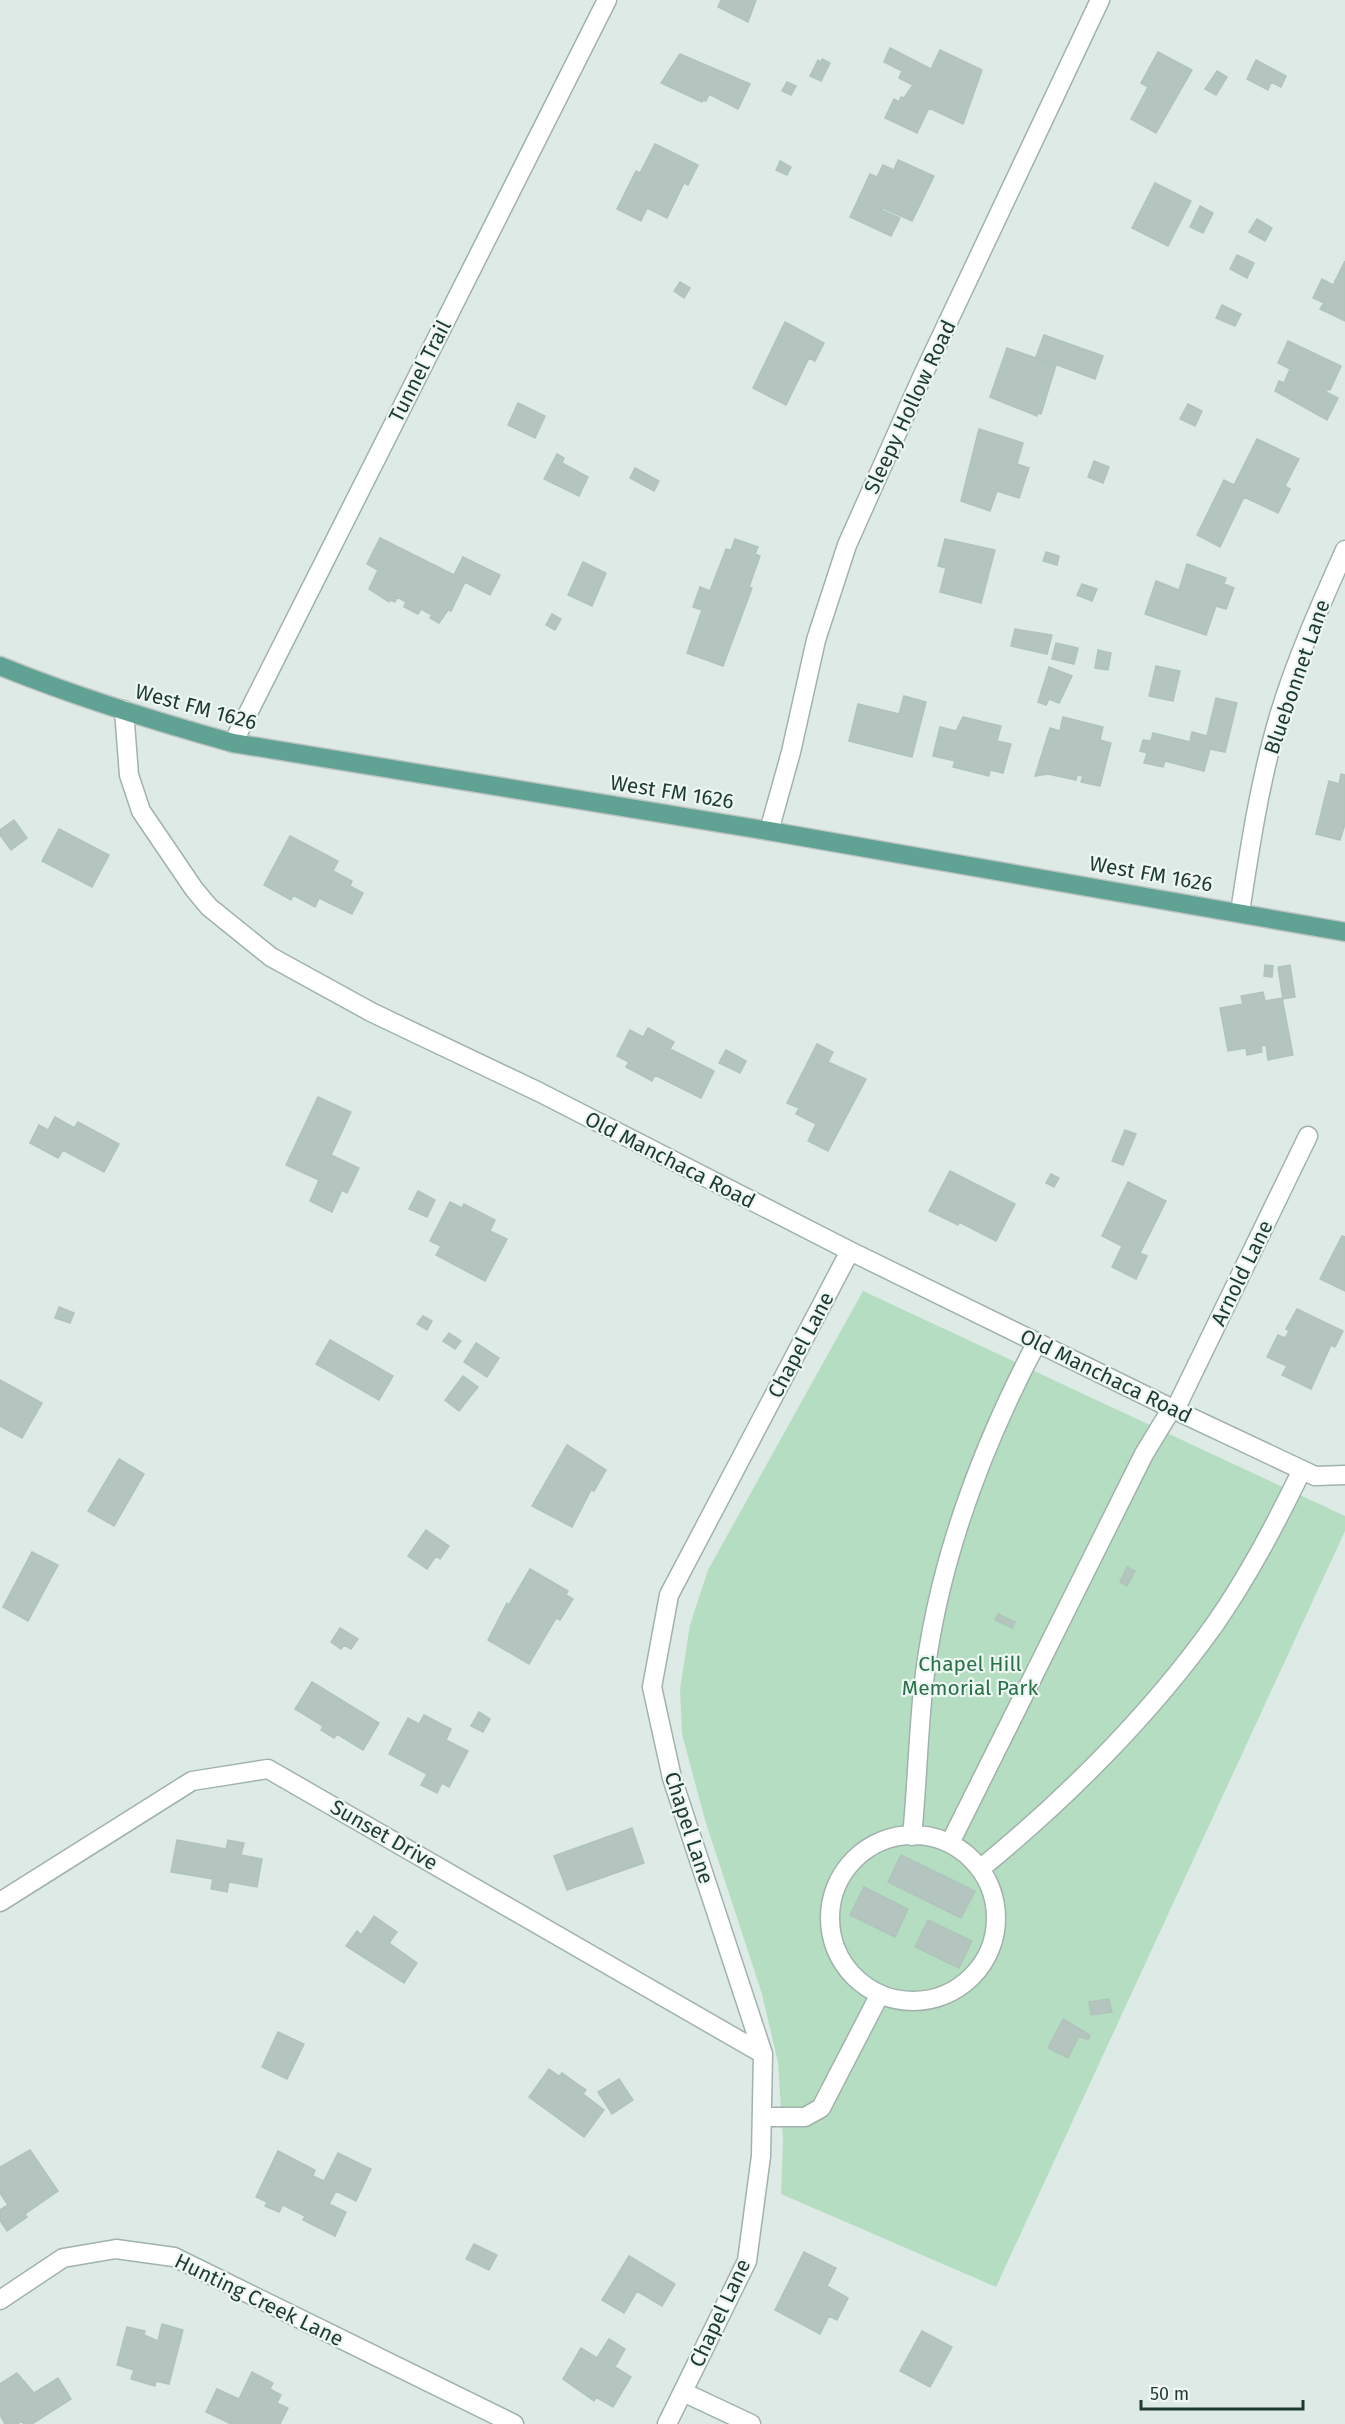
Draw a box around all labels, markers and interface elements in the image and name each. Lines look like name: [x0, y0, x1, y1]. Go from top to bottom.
street label: Tunnel Trail: [383, 316, 457, 426]
street label: Sleepy Hollow Road: [858, 316, 962, 498]
street label: Bluebonnet Lane: [1258, 596, 1336, 758]
street label: West FM 1626: [132, 678, 260, 736]
street label: West FM 1626: [608, 769, 736, 815]
street label: West FM 1626: [1087, 850, 1215, 898]
street label: Old Manchaca Road: [580, 1106, 760, 1214]
street label: Arnold Lane: [1205, 1216, 1279, 1330]
street label: Chapel Lane: [762, 1288, 840, 1402]
street label: Old Manchaca Road: [1016, 1323, 1196, 1429]
park label: Chapel Hill Memorial Park: [902, 1651, 1038, 1701]
street label: Chapel Lane: [659, 1769, 719, 1887]
street label: Sunset Drive: [326, 1794, 442, 1876]
street label: Hunting Creek Lane: [170, 2248, 348, 2352]
street label: Chapel Lane: [684, 2255, 756, 2371]
scale bar: [1141, 2373, 1303, 2411]
text: 50 m: [1150, 2383, 1189, 2405]

